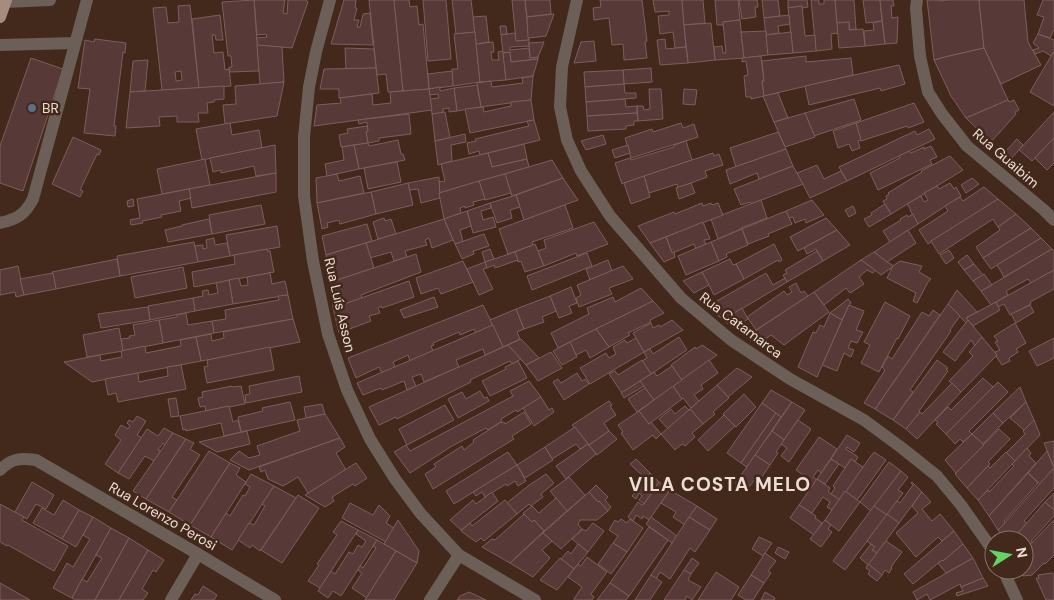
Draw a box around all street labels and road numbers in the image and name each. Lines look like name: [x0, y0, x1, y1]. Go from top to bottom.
street label: Rua Guaibim: [969, 124, 1043, 192]
street label: Rua Luís Asson: [320, 256, 360, 354]
street label: Rua Catamarca: [696, 288, 786, 362]
street label: Rua Lorenzo Perosi: [106, 478, 220, 554]

